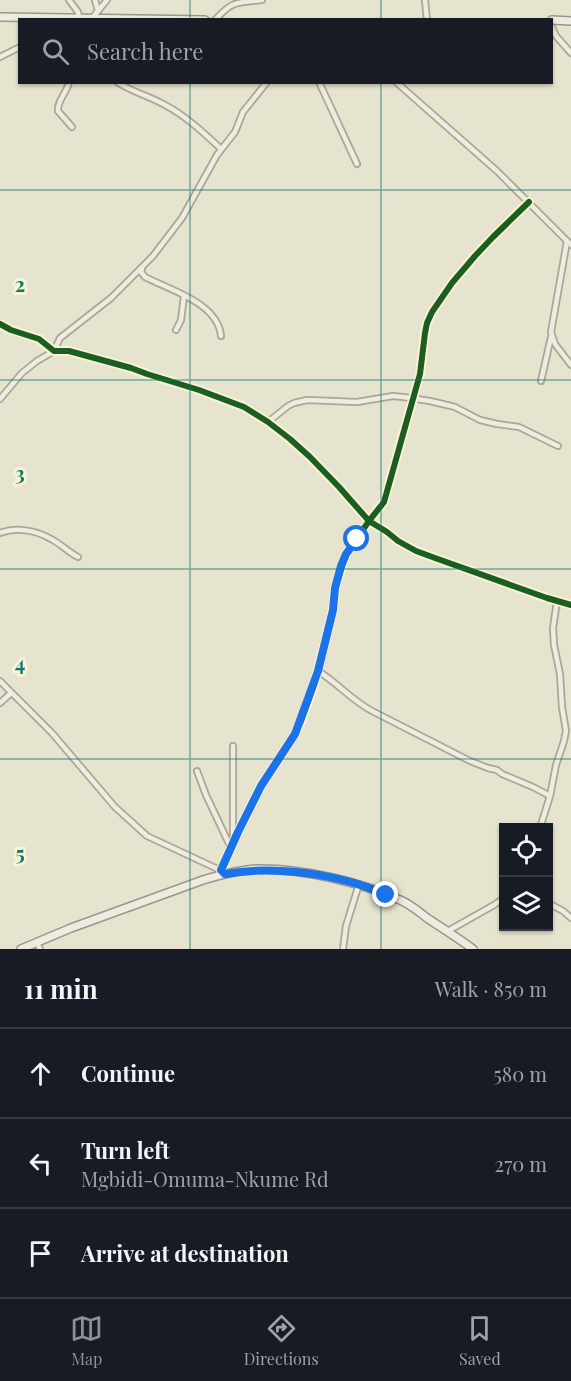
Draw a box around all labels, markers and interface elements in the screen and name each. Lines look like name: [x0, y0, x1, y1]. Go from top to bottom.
search box: [18, 18, 553, 84]
icon: search: [39, 35, 72, 68]
text: Search here: [87, 36, 203, 66]
text: 2: [15, 270, 25, 297]
text: 3: [15, 459, 25, 486]
route start: [343, 525, 369, 551]
text: 4: [15, 649, 25, 676]
map controls: [499, 823, 553, 931]
button: locate: [499, 823, 553, 877]
text: 5: [15, 839, 25, 866]
button: layers: [499, 877, 553, 931]
route end: [372, 881, 398, 907]
text: 11 min: [24, 971, 98, 1006]
text: Walk · 850 m: [435, 975, 547, 1002]
icon: ahead: [24, 1057, 57, 1090]
text: Continue: [81, 1058, 175, 1088]
text: 580 m: [494, 1060, 547, 1087]
text: Turn left: [81, 1135, 170, 1165]
icon: left: [24, 1147, 57, 1180]
text: 270 m: [495, 1150, 547, 1177]
text: Mgbidi-Omuma-Nkume Rd: [81, 1165, 329, 1192]
icon: arrive: [24, 1237, 57, 1270]
text: Arrive at destination: [81, 1238, 289, 1268]
tab: Map: [70, 1312, 103, 1369]
tab: Directions: [244, 1312, 319, 1369]
tab: Saved: [459, 1312, 501, 1369]

